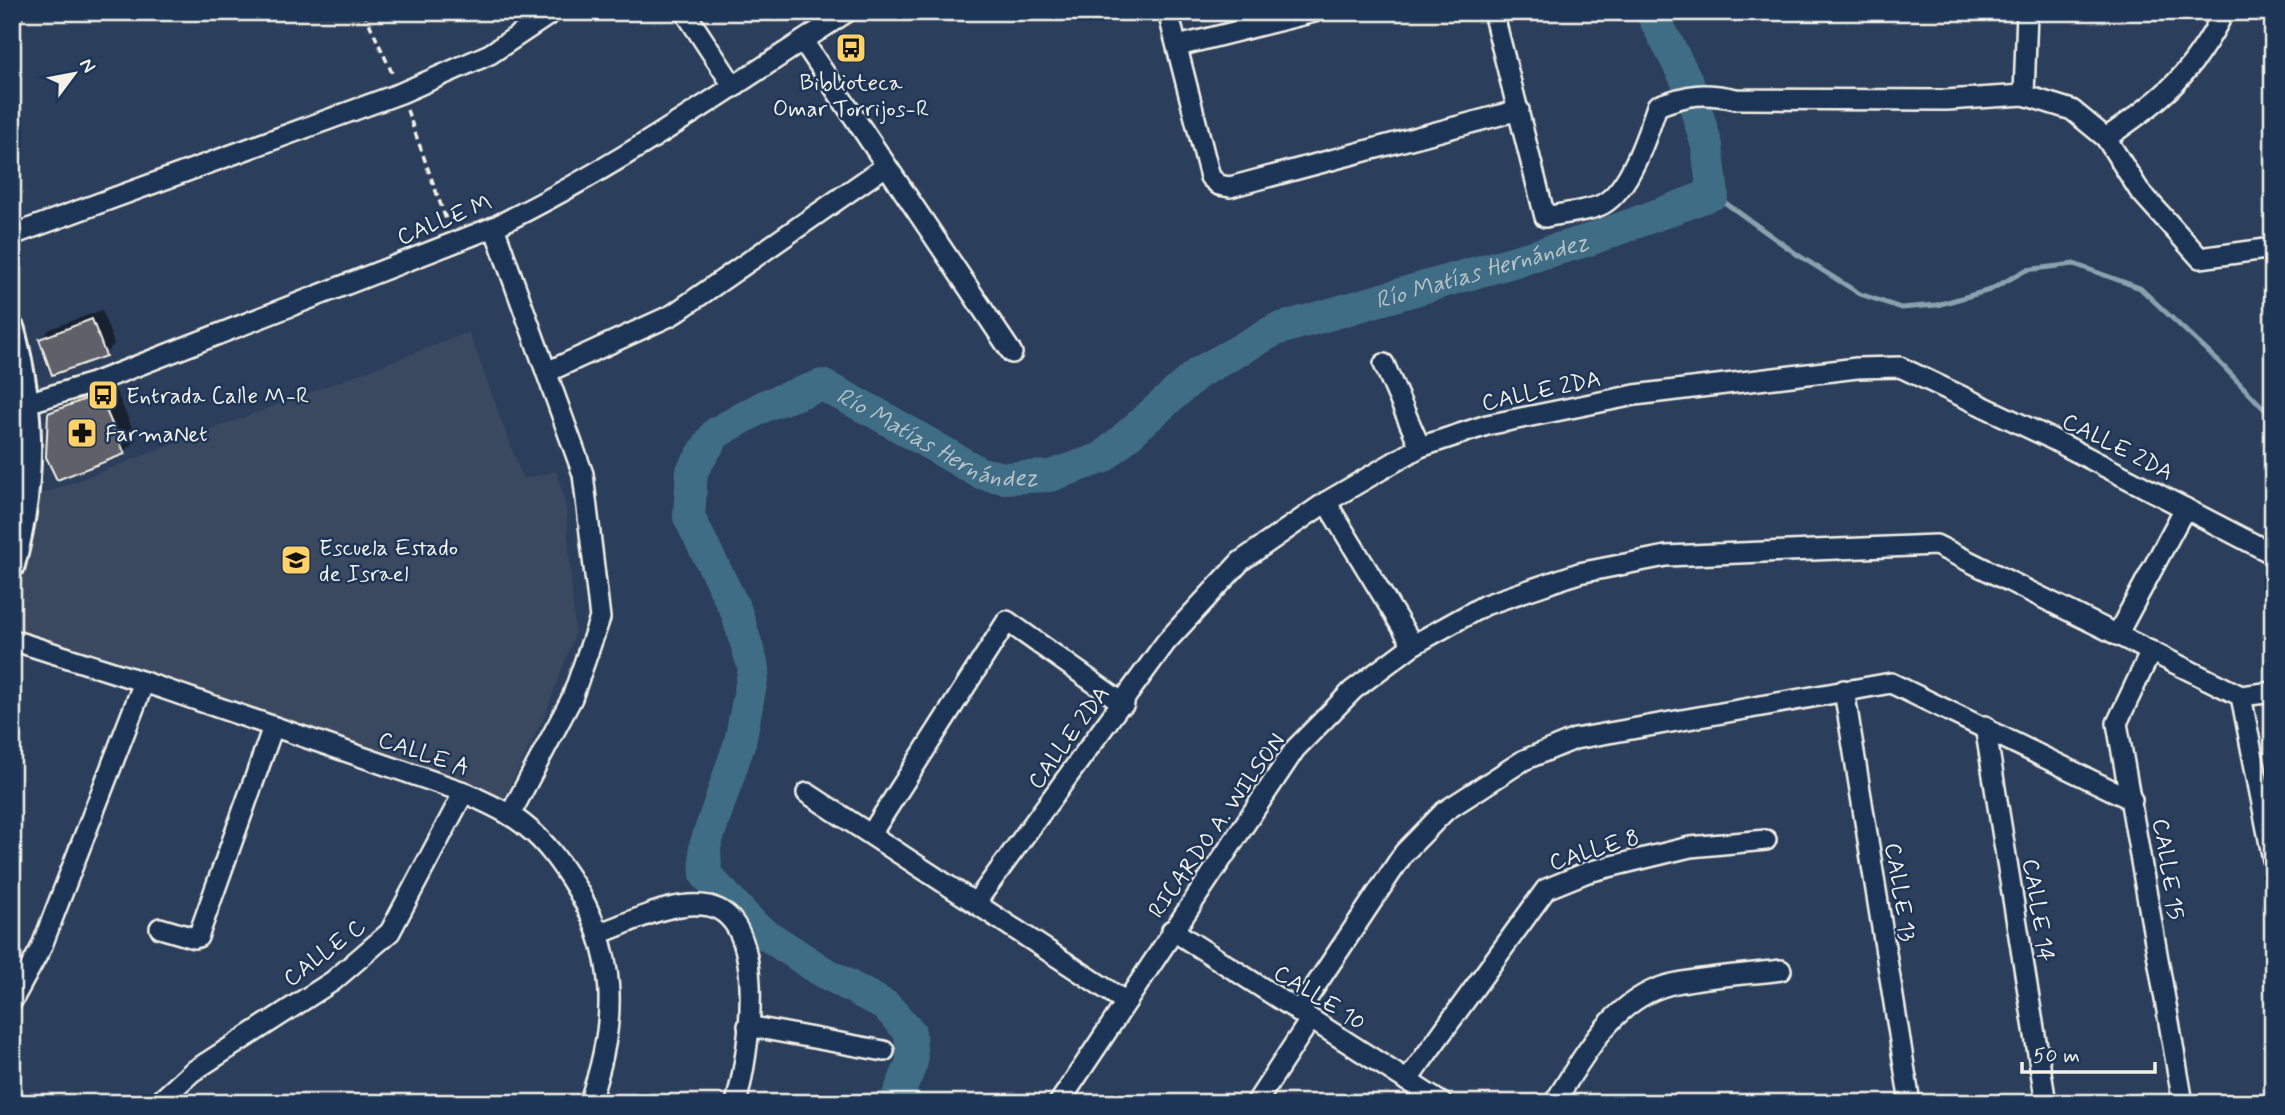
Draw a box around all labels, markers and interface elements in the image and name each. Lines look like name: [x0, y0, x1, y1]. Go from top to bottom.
bus stop icon: Biblioteca Omar Torrijos-R: [834, 31, 868, 65]
north arrow: [38, 38, 108, 108]
text: N: [73, 54, 101, 78]
place label: Biblioteca Omar Torrijos-R: [773, 69, 929, 125]
street label: CALLE M: [393, 188, 497, 253]
water label: Río Matías Hernández: [1372, 227, 1592, 318]
street label: CALLE 2DA: [1479, 365, 1604, 419]
bus stop icon: Entrada Calle M-R: [86, 378, 120, 412]
water label: Río Matías Hernández: [831, 381, 1039, 495]
place label: Entrada Calle M-R: [126, 382, 309, 412]
street label: CALLE 2DA: [2056, 407, 2178, 489]
pharmacy icon: FarmaNet: [65, 416, 99, 450]
place label: FarmaNet: [105, 420, 208, 450]
place label: Escuela Estado de Israel: [319, 534, 458, 590]
school or university icon: Escuela Estado de Israel: [279, 543, 313, 577]
street label: CALLE 2DA: [1022, 680, 1117, 796]
street label: CALLE A: [374, 725, 473, 784]
street label: RICARDO A. WILSON: [1142, 728, 1293, 925]
street label: CALLE 15: [2144, 817, 2190, 922]
street label: CALLE 8: [1546, 823, 1643, 879]
street label: CALLE 13: [1876, 841, 1922, 944]
street label: CALLE 14: [2014, 857, 2060, 964]
street label: CALLE C: [278, 913, 373, 994]
street label: CALLE 10: [1267, 959, 1371, 1039]
scale bar: [2022, 1031, 2156, 1075]
text: 50 m: [2033, 1042, 2080, 1070]

